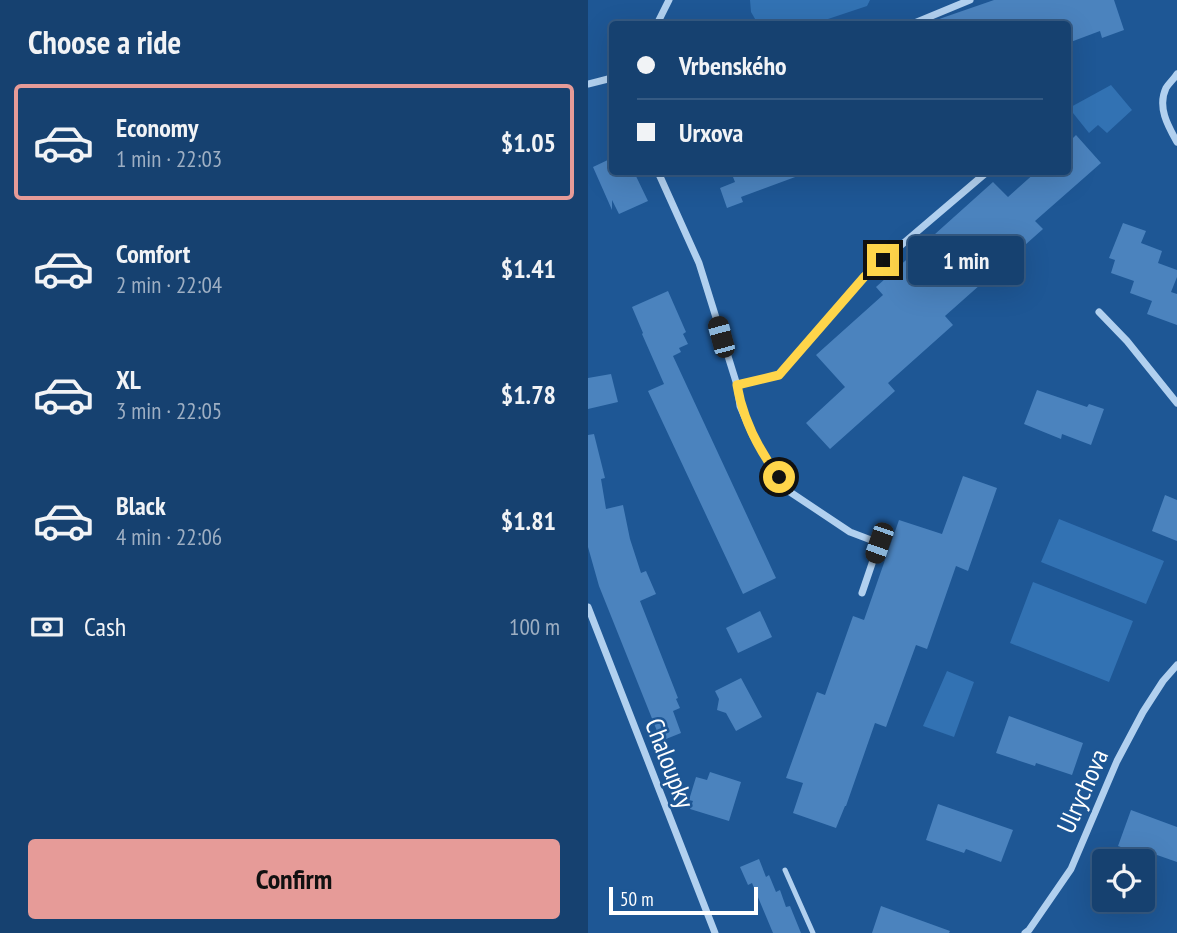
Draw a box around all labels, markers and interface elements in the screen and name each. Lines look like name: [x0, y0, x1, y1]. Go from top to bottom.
text: Choose a ride: [28, 21, 181, 63]
text: Vrbenského: [679, 49, 787, 82]
icon: car: [32, 111, 95, 174]
text: Economy: [116, 111, 198, 144]
text: Urxova: [679, 116, 743, 149]
text: $1.05: [501, 126, 556, 159]
text: 1 min · 22:03: [116, 144, 222, 173]
callout: 1 min: [908, 236, 1023, 284]
icon: car: [32, 237, 95, 300]
text: Comfort: [116, 237, 190, 270]
route end: [867, 244, 899, 276]
text: 1 min: [943, 246, 989, 275]
text: $1.41: [501, 252, 556, 285]
text: 2 min · 22:04: [116, 270, 222, 299]
car: [706, 314, 737, 360]
icon: car: [32, 363, 95, 426]
text: XL: [116, 363, 141, 396]
text: $1.78: [501, 378, 556, 411]
text: 3 min · 22:05: [116, 396, 222, 425]
route start: [763, 461, 795, 493]
icon: car: [32, 489, 95, 552]
text: Black: [116, 489, 166, 522]
text: $1.81: [501, 504, 556, 537]
car: [863, 520, 896, 566]
text: 4 min · 22:06: [116, 522, 222, 551]
icon: cash: [28, 608, 66, 646]
text: Cash: [84, 610, 126, 643]
text: 100 m: [509, 612, 560, 641]
street label: Chaloupky: [638, 713, 702, 813]
street label: Ulrychova: [1049, 744, 1115, 838]
button: Confirm: [28, 839, 560, 919]
map controls: [1092, 849, 1155, 912]
button: locate: [1092, 849, 1155, 912]
scale bar: [609, 884, 758, 916]
text: 50 m: [620, 887, 654, 911]

